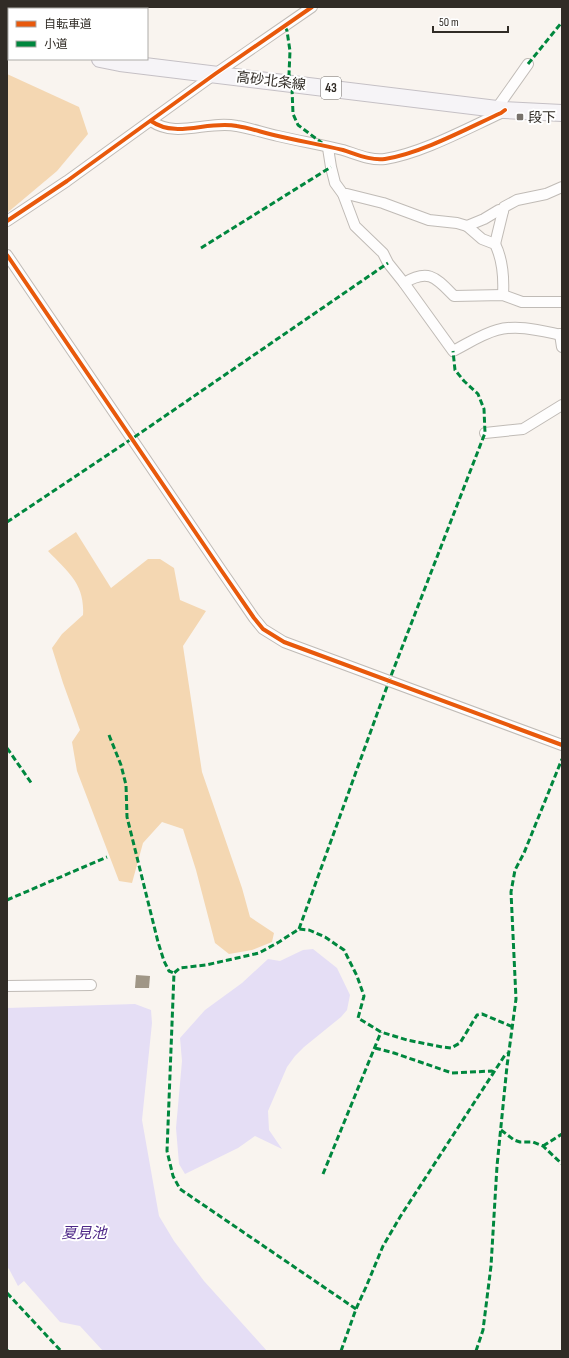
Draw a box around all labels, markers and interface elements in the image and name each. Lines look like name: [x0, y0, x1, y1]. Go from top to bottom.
legend: [8, 8, 148, 60]
scale bar: [433, 8, 508, 34]
text: 50 m: [439, 15, 459, 30]
text: 自転車道: [44, 17, 92, 32]
text: 小道: [44, 37, 68, 52]
street label: 高砂北条線: [235, 68, 307, 94]
road number: 43: [321, 77, 341, 99]
place label: 段下: [528, 109, 556, 126]
marker: 段下: [515, 112, 525, 122]
water label: 夏見池: [61, 1224, 108, 1243]

